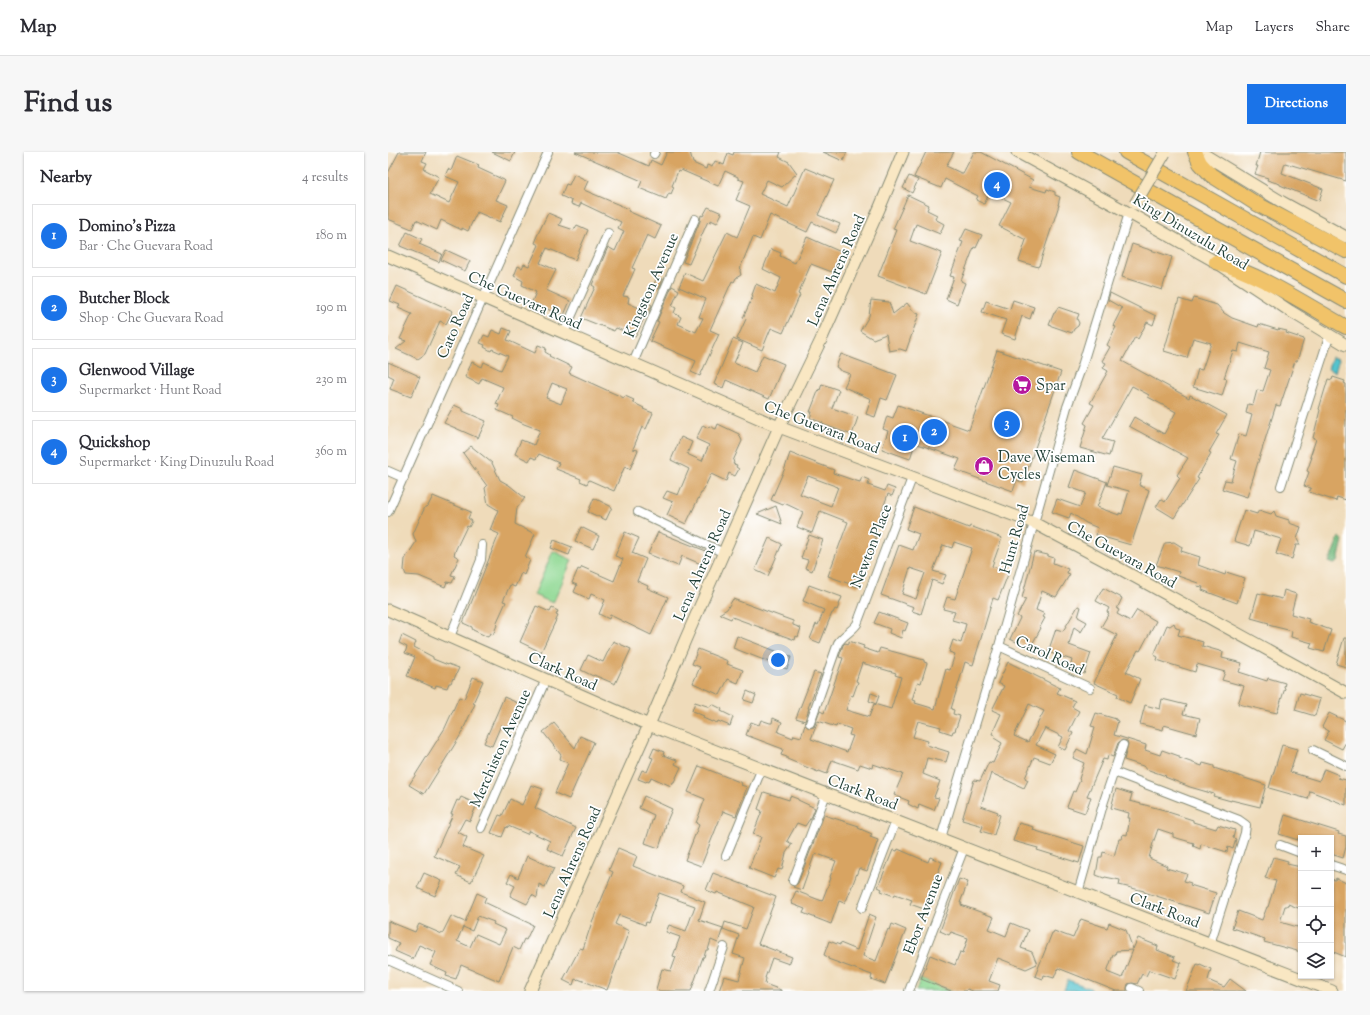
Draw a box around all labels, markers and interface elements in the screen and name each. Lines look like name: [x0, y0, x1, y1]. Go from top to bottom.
text: Map: [20, 14, 57, 41]
text: Map: [1206, 18, 1233, 38]
text: Layers: [1255, 18, 1293, 38]
text: Share: [1315, 18, 1350, 38]
text: Find us: [24, 84, 112, 124]
button: Directions: [1247, 84, 1346, 124]
text: Nearby: [40, 166, 92, 190]
text: 4 results: [302, 169, 348, 187]
pin: 4: [984, 170, 1010, 200]
street label: King Dinuzulu Road: [1128, 190, 1253, 276]
street label: Lena Ahrens Road: [803, 211, 872, 330]
text: Domino's Pizza: [79, 217, 176, 238]
text: 1: [52, 227, 56, 245]
text: 180 m: [316, 227, 347, 245]
street label: Kingston Avenue: [620, 230, 685, 341]
text: Bar · Che Guevara Road: [79, 238, 213, 256]
street label: Che Guevara Road: [464, 267, 585, 336]
text: Butcher Block: [79, 289, 170, 310]
street label: Cato Road: [433, 290, 480, 362]
text: 2: [51, 299, 57, 317]
text: 190 m: [316, 299, 347, 317]
text: Shop · Che Guevara Road: [79, 310, 224, 328]
text: Glenwood Village: [79, 361, 194, 382]
text: 3: [51, 371, 57, 389]
text: 230 m: [315, 371, 347, 389]
supermarket icon: Spar: [1011, 374, 1033, 396]
place label: Spar: [1036, 376, 1066, 397]
text: Supermarket · Hunt Road: [79, 382, 222, 400]
street label: Che Guevara Road: [760, 397, 883, 460]
pin: 3: [994, 409, 1020, 439]
pin: 2: [921, 417, 947, 447]
pin: 1: [892, 423, 918, 453]
text: Quickshop: [79, 433, 150, 454]
text: 4: [51, 443, 57, 461]
text: 360 m: [315, 443, 347, 461]
place label: Dave Wiseman Cycles: [998, 448, 1095, 486]
text: Supermarket · King Dinuzulu Road: [79, 454, 274, 472]
shop icon: Dave Wiseman Cycles: [973, 455, 995, 477]
street label: Newton Place: [847, 502, 898, 592]
street label: Hunt Road: [996, 502, 1036, 577]
street label: Lena Ahrens Road: [669, 506, 738, 625]
street label: Che Guevara Road: [1063, 516, 1180, 594]
street label: Carol Road: [1012, 631, 1088, 682]
street label: Clark Road: [524, 648, 601, 697]
your location: [768, 650, 788, 670]
street label: Merchiston Avenue: [466, 686, 537, 811]
street label: Clark Road: [824, 770, 901, 817]
street label: Lena Ahrens Road: [539, 803, 608, 922]
map controls: [1298, 835, 1334, 979]
button: +: [1298, 835, 1334, 871]
street label: Ebor Avenue: [899, 871, 949, 958]
button: −: [1298, 871, 1334, 907]
street label: Clark Road: [1126, 888, 1203, 935]
button: locate: [1298, 907, 1334, 943]
button: layers: [1298, 943, 1334, 979]

